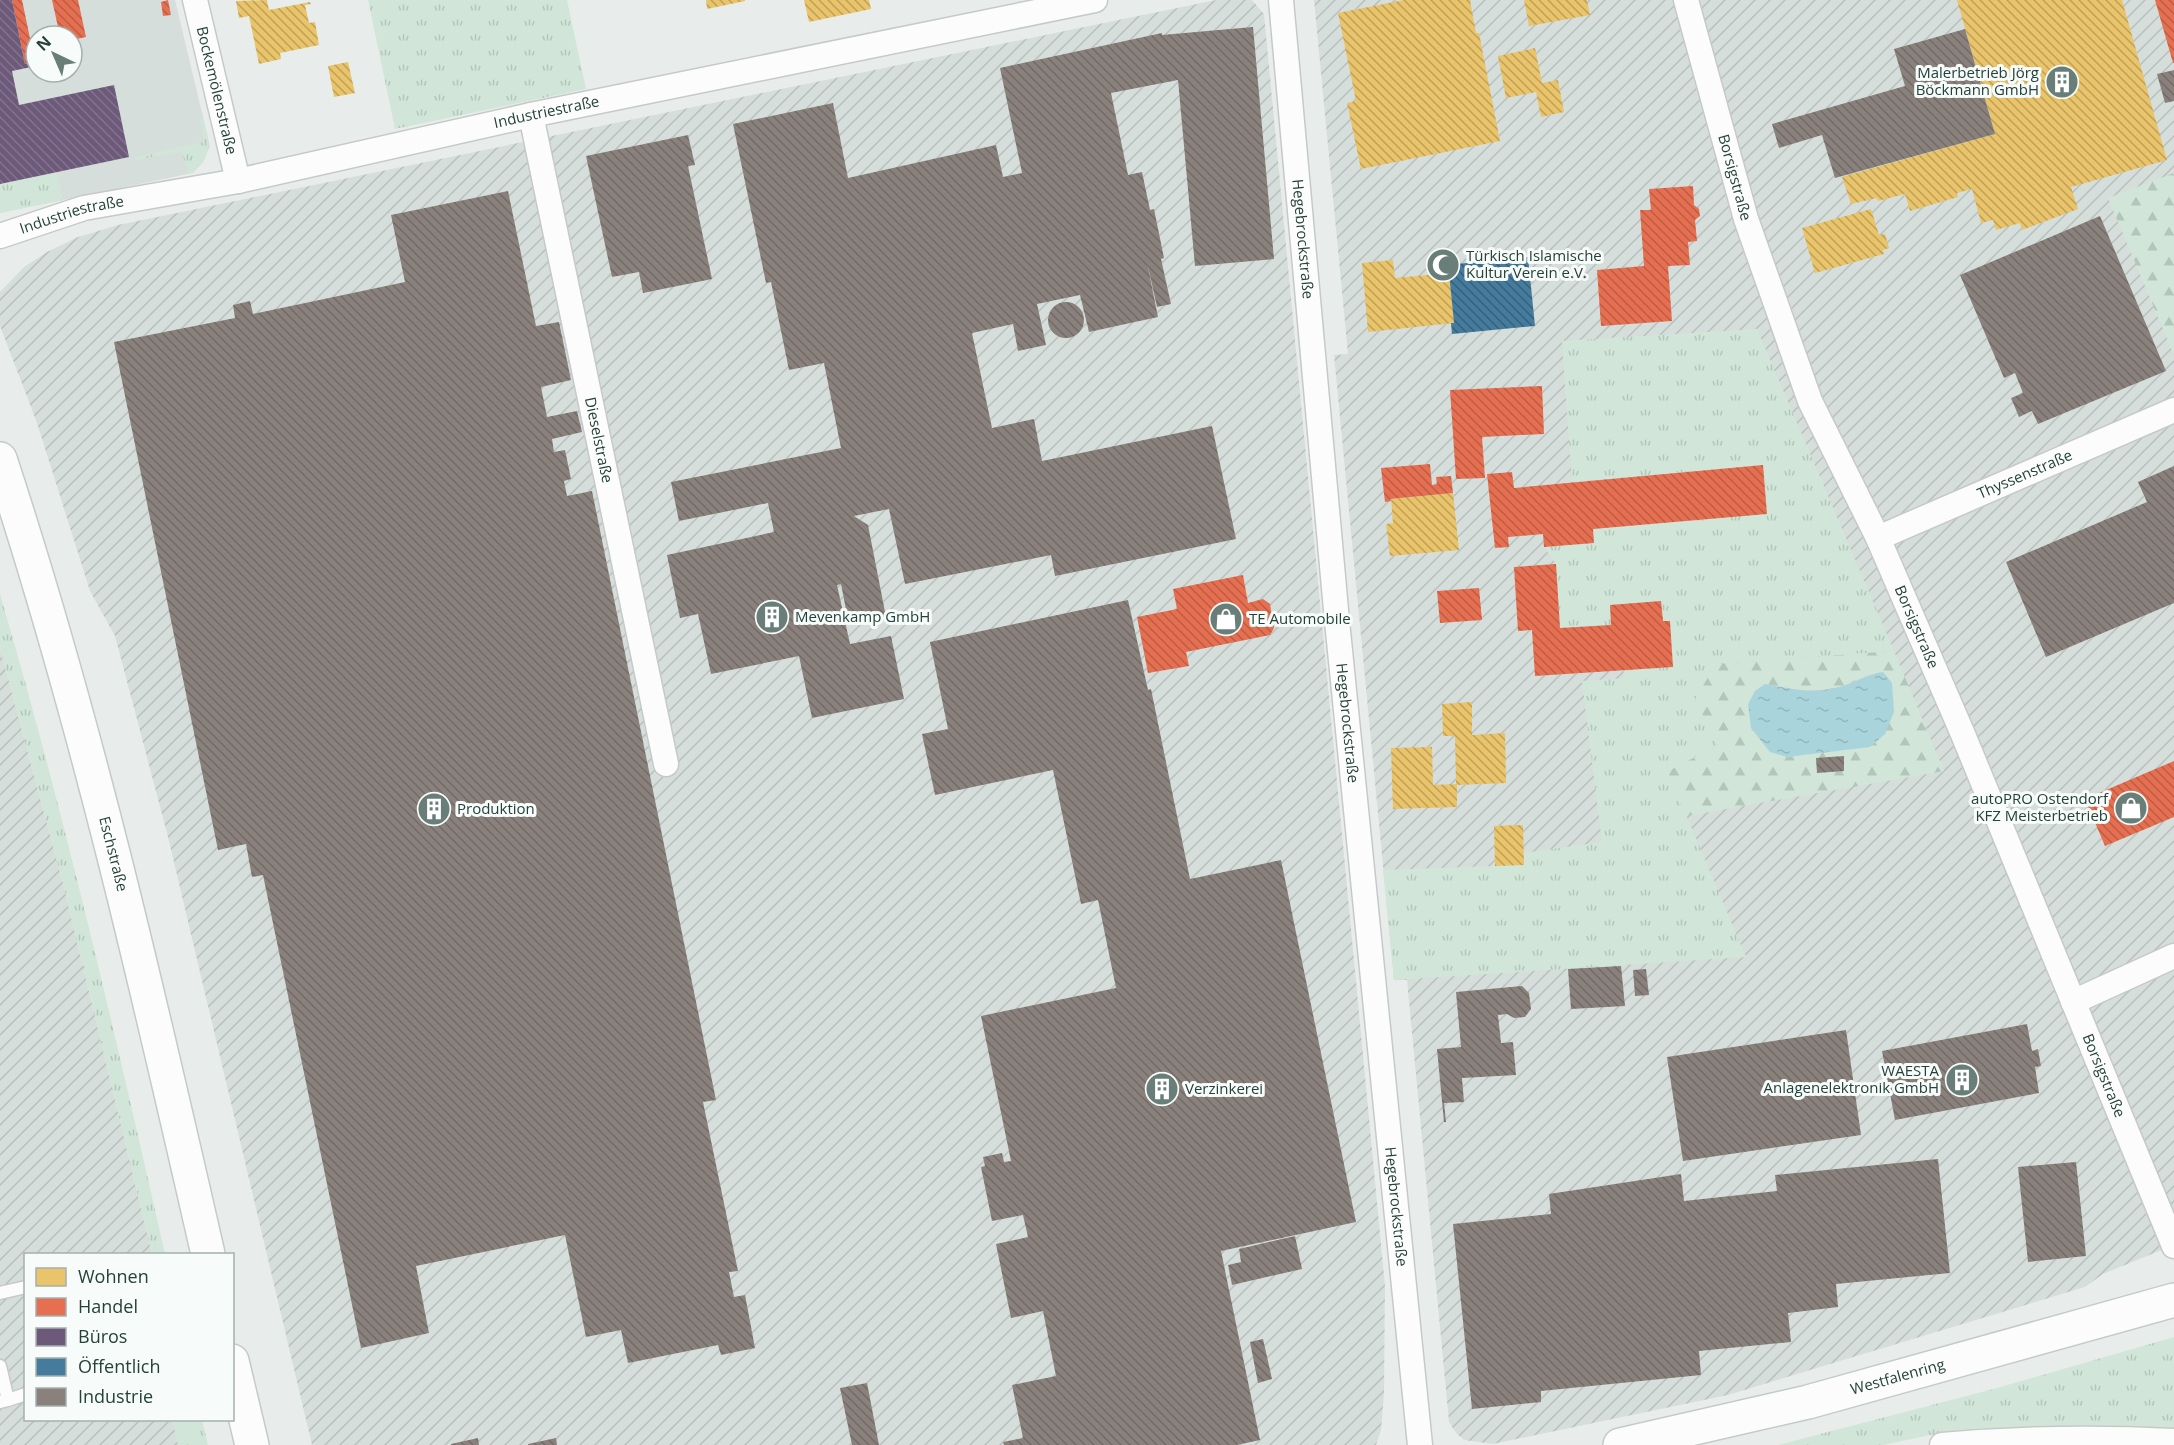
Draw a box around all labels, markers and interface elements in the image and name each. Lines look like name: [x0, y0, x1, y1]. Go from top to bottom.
north arrow: [24, 24, 84, 84]
street label: Bockemölenstraße: [193, 24, 242, 156]
text: N: [31, 31, 56, 56]
place label: Malerbetrieb Jörg Böckmann GmbH: [1916, 62, 2039, 99]
building icon: Malerbetrieb Jörg Böckmann GmbH: [2044, 64, 2080, 100]
street label: Industriestraße: [492, 90, 601, 132]
street label: Borsigstraße: [1714, 132, 1757, 223]
street label: Hegebrockstraße: [1288, 178, 1319, 300]
street label: Industriestraße: [17, 190, 125, 238]
place label: Türkisch Islamische Kultur Verein e.V.: [1466, 245, 1602, 282]
mosque icon: Türkisch Islamische Kultur Verein e.V.: [1425, 247, 1461, 283]
street label: Dieselstraße: [581, 395, 618, 485]
street label: Thyssenstraße: [1974, 444, 2075, 503]
street label: Borsigstraße: [1891, 582, 1944, 671]
building icon: Mevenkamp GmbH: [754, 599, 790, 635]
shop icon: TE Automobile: [1208, 601, 1244, 637]
place label: Mevenkamp GmbH: [795, 606, 930, 626]
place label: TE Automobile: [1249, 608, 1351, 628]
street label: Hegebrockstraße: [1332, 662, 1364, 784]
place label: autoPRO Ostendorf KFZ Meisterbetrieb: [1971, 788, 2109, 825]
shop icon: autoPRO Ostendorf KFZ Meisterbetrieb: [2113, 790, 2149, 826]
building icon: Produktion: [416, 791, 452, 827]
place label: Produktion: [457, 798, 535, 818]
street label: Eschstraße: [95, 814, 133, 893]
street label: Borsigstraße: [2078, 1030, 2131, 1120]
place label: WAESTA Anlagenelektronik GmbH: [1764, 1060, 1940, 1097]
building icon: WAESTA Anlagenelektronik GmbH: [1944, 1062, 1980, 1098]
building icon: Verzinkerei: [1144, 1071, 1180, 1107]
place label: Verzinkerei: [1185, 1078, 1263, 1098]
street label: Hegebrockstraße: [1381, 1146, 1413, 1267]
legend: [24, 1253, 234, 1421]
text: Wohnen: [78, 1264, 149, 1288]
text: Handel: [78, 1294, 138, 1318]
text: Büros: [78, 1324, 127, 1348]
street label: Westfalenring: [1848, 1353, 1947, 1399]
text: Öffentlich: [78, 1354, 160, 1378]
text: Industrie: [78, 1384, 153, 1408]

